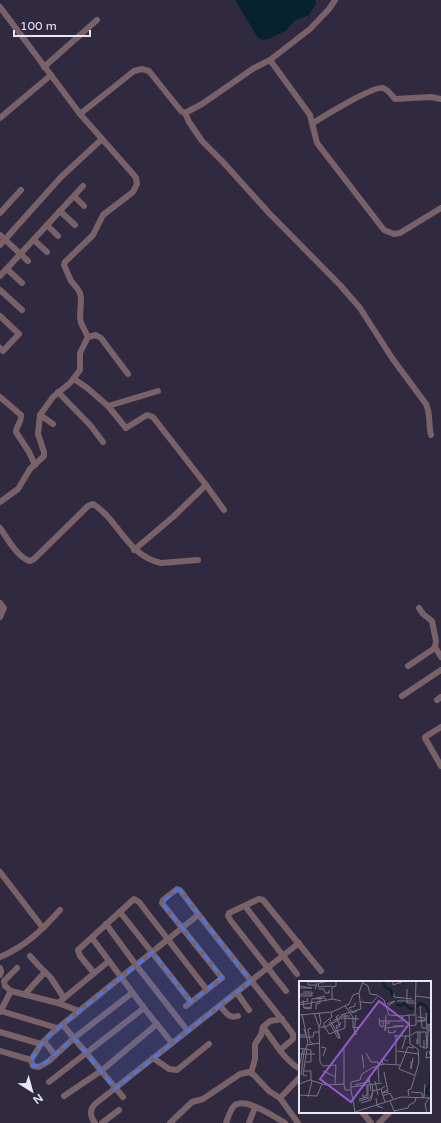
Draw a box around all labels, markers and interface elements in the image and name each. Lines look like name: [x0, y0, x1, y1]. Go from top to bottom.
scale bar: [14, 12, 90, 38]
text: 100 m: [20, 19, 57, 33]
inset map: [299, 981, 431, 1113]
north arrow: [12, 1071, 52, 1111]
text: N: [30, 1091, 45, 1106]

